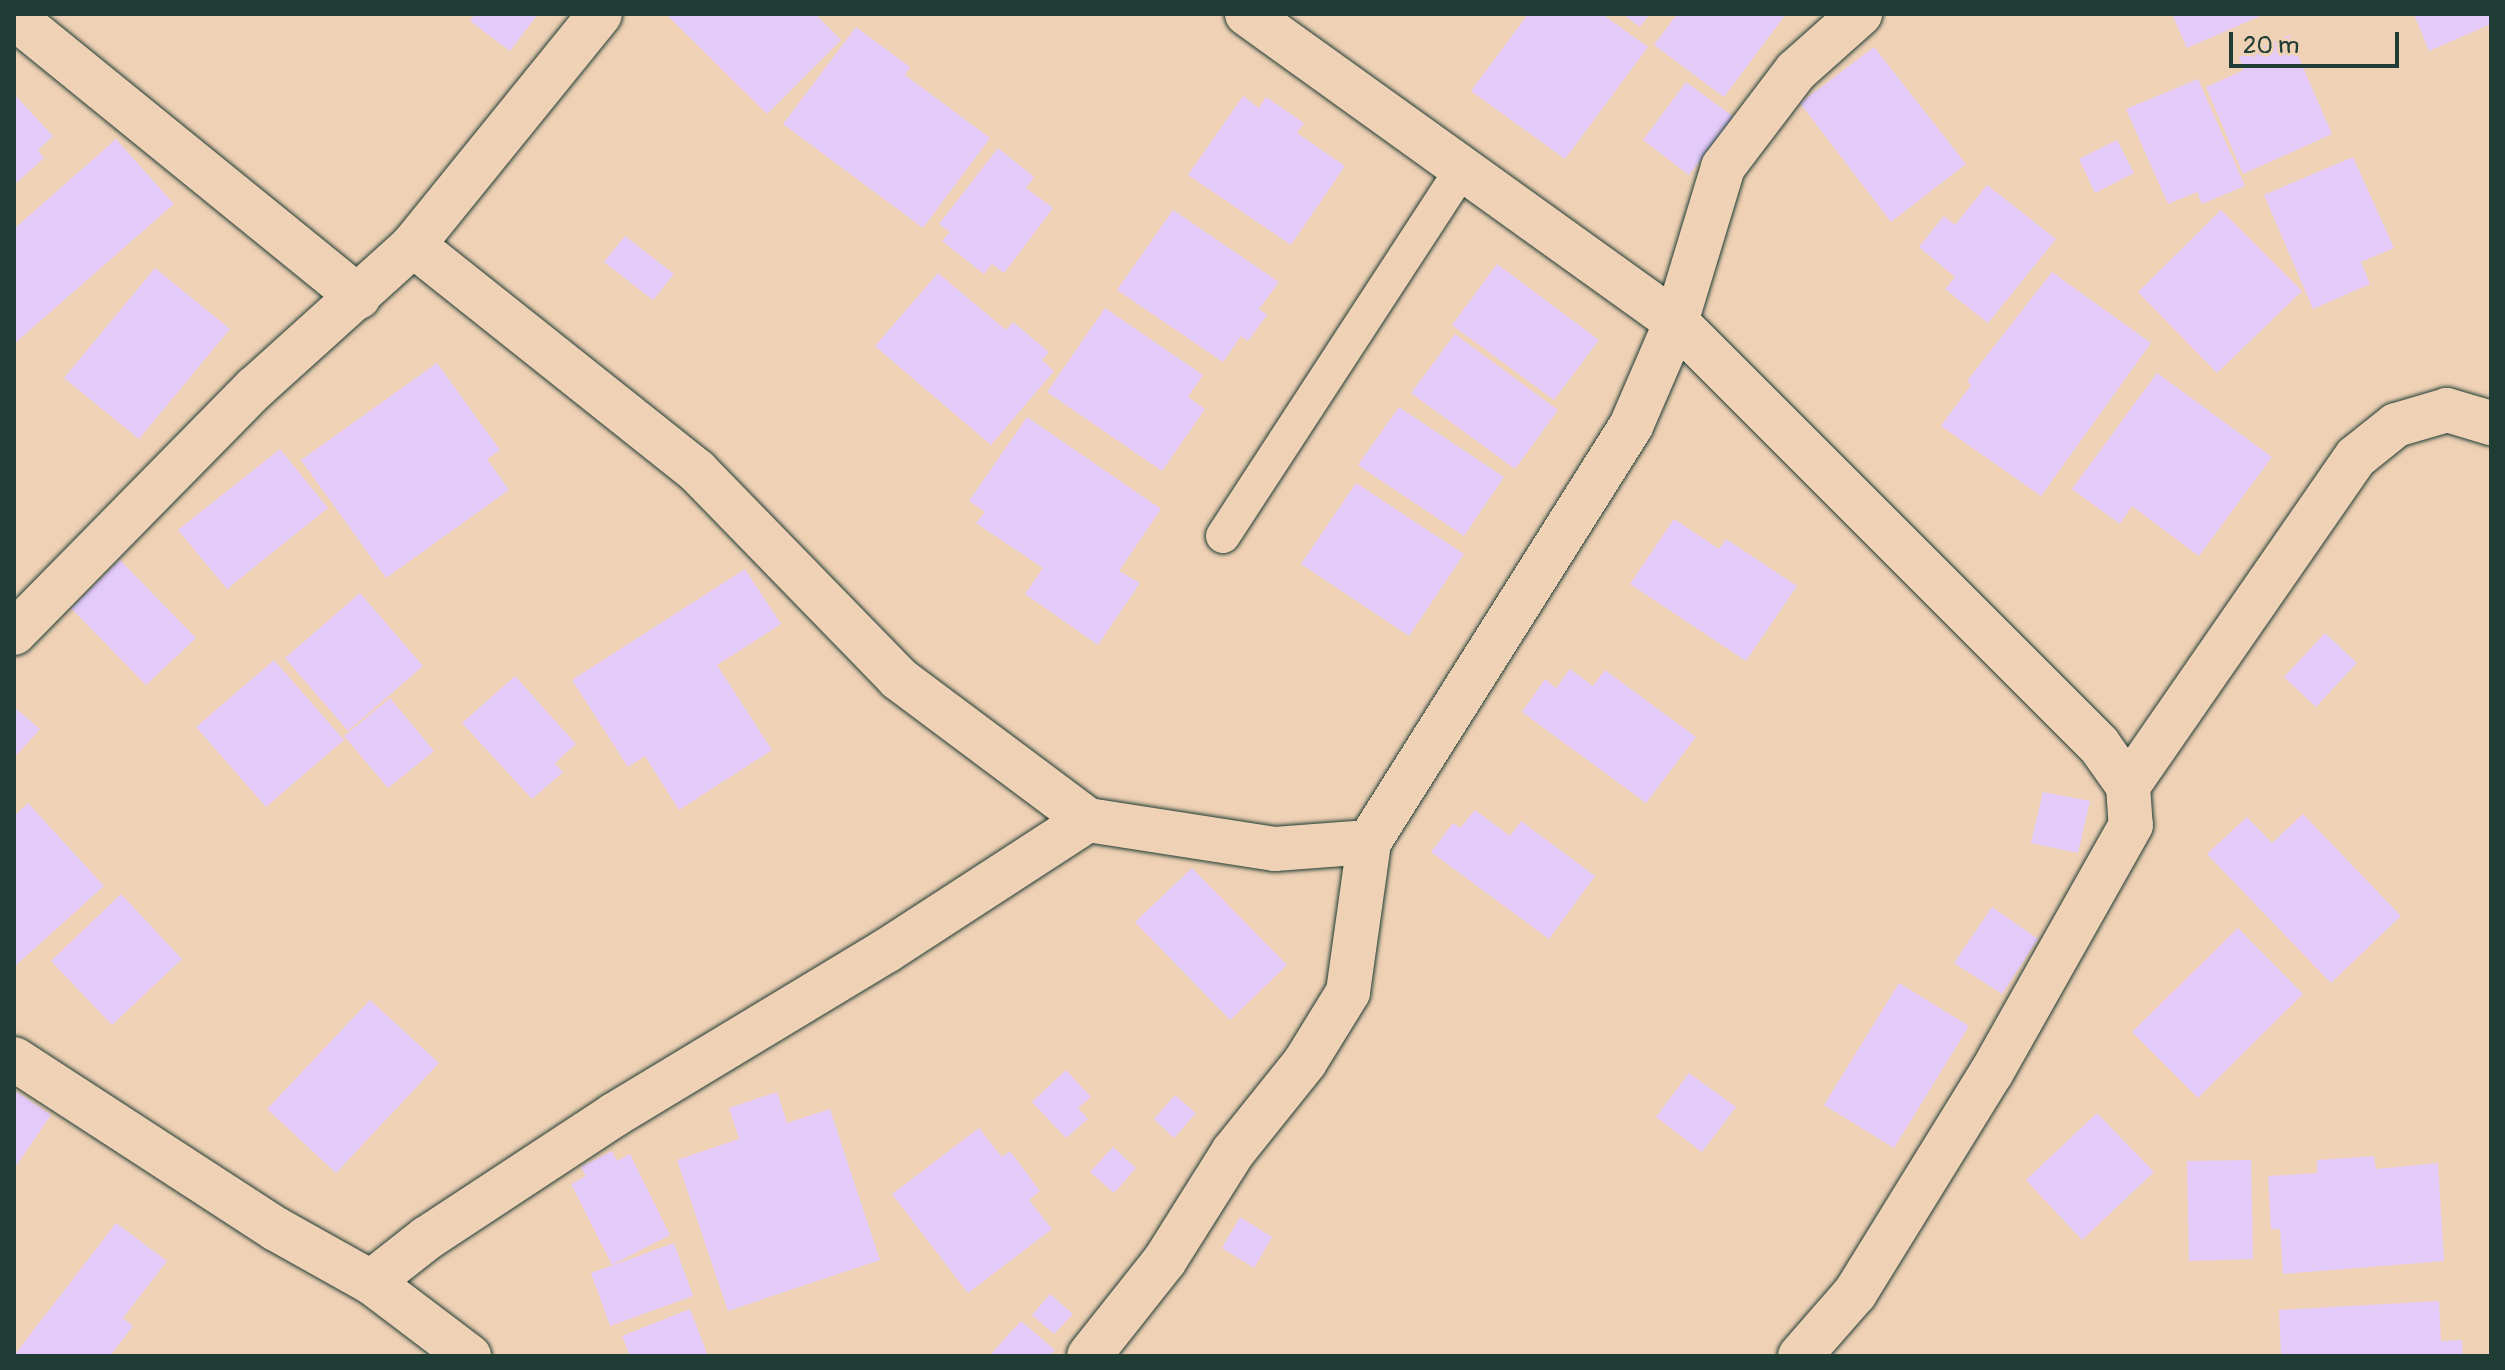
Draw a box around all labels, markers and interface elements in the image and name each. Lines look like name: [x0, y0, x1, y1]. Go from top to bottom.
scale bar: [2233, 16, 2403, 66]
text: 20 m: [2243, 31, 2299, 60]

